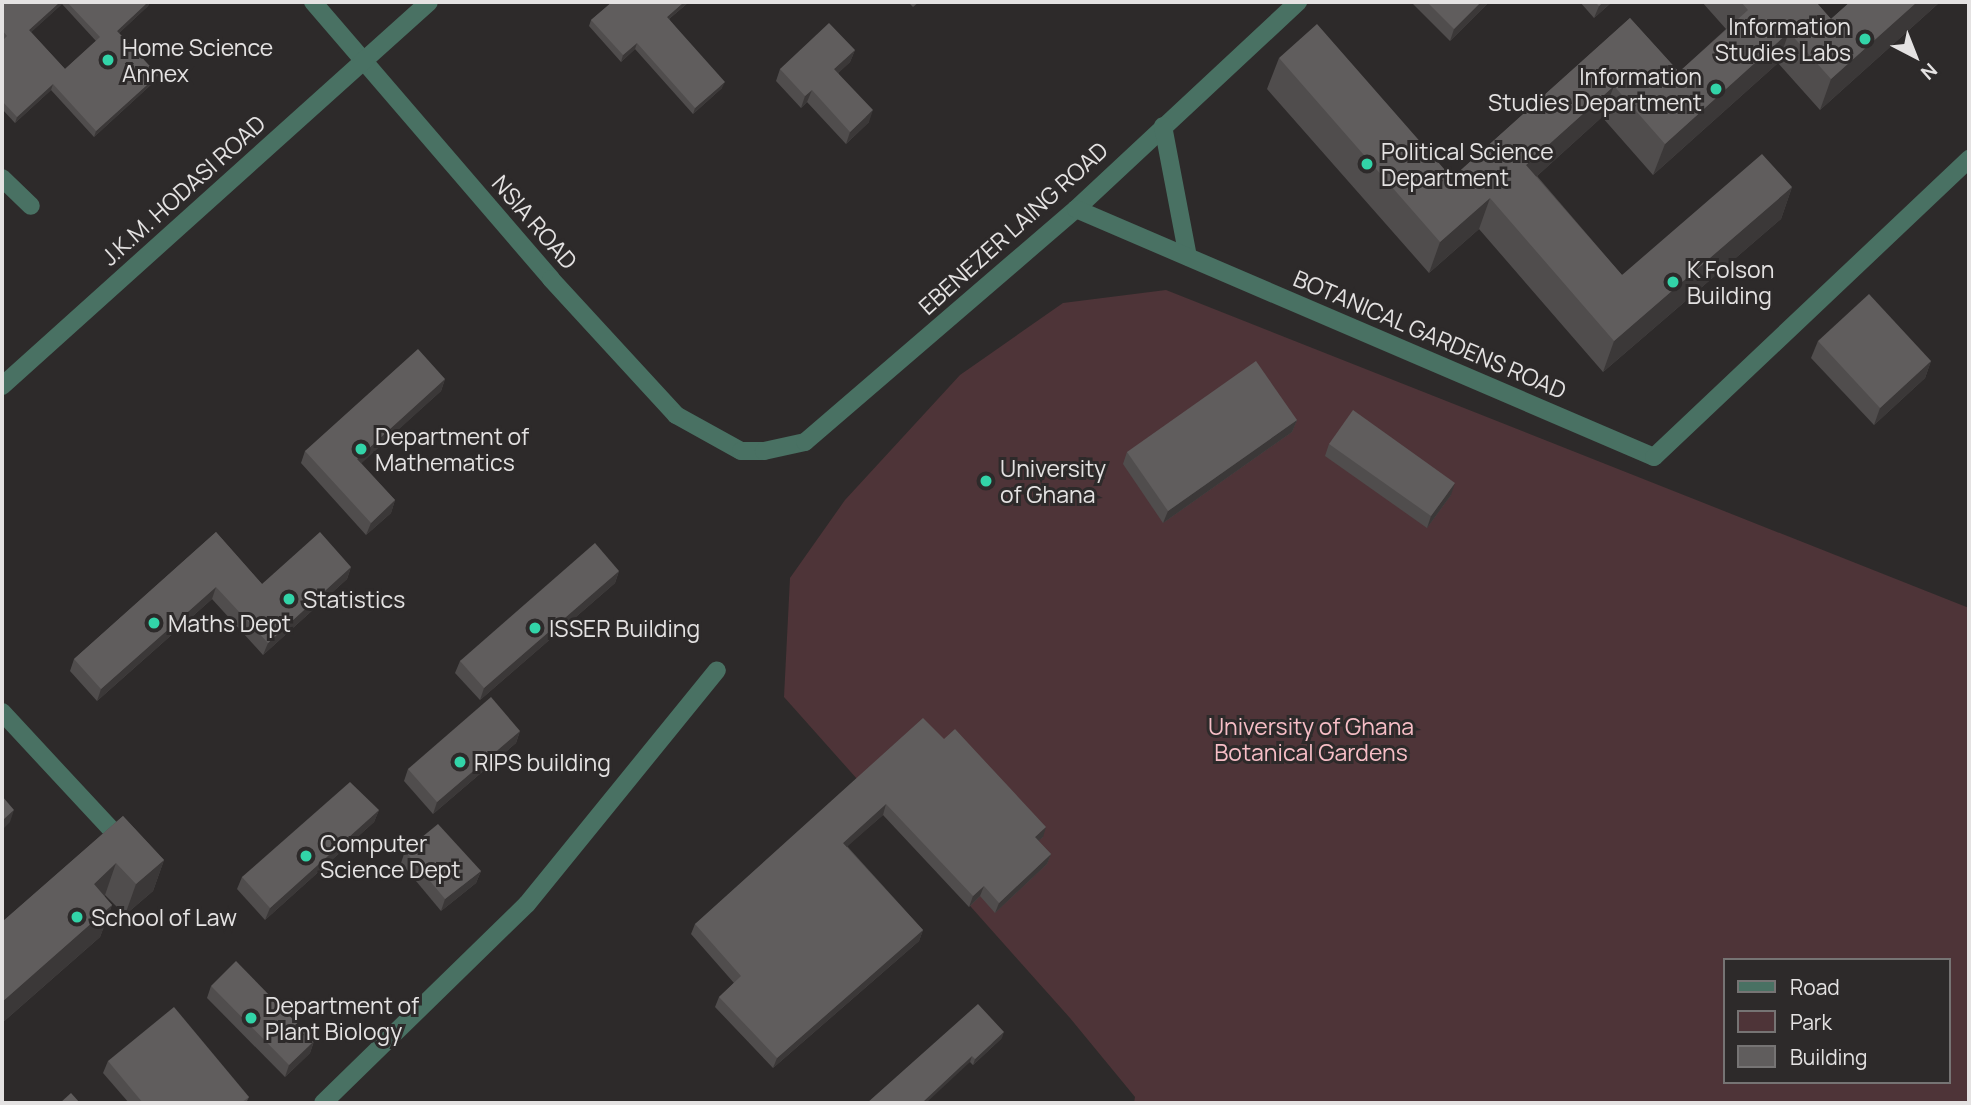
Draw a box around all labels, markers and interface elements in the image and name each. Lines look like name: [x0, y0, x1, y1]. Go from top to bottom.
place label: Information Studies Labs: [1715, 12, 1851, 66]
north arrow: [1880, 21, 1950, 91]
marker: Information Studies Labs: [1857, 31, 1873, 47]
place label: Home Science Annex: [122, 33, 273, 87]
marker: Home Science Annex: [100, 52, 116, 68]
text: N: [1915, 57, 1943, 86]
place label: Information Studies Department: [1488, 62, 1702, 116]
marker: Information Studies Department: [1708, 81, 1724, 97]
street label: J.K.M. HODASI ROAD: [95, 109, 271, 271]
street label: EBENEZER LAING ROAD: [913, 136, 1113, 320]
place label: Political Science Department: [1381, 137, 1554, 191]
marker: Political Science Department: [1359, 156, 1375, 172]
street label: NSIA ROAD: [487, 169, 583, 275]
place label: K Folson Building: [1687, 255, 1775, 309]
street label: BOTANICAL GARDENS ROAD: [1289, 264, 1571, 404]
marker: K Folson Building: [1665, 274, 1681, 290]
place label: Department of Mathematics: [375, 422, 529, 476]
marker: Department of Mathematics: [353, 441, 369, 457]
place label: University of Ghana: [1000, 454, 1106, 508]
marker: University of Ghana: [978, 473, 994, 489]
place label: Statistics: [303, 585, 405, 613]
marker: Statistics: [281, 591, 297, 607]
place label: Maths Dept: [168, 609, 291, 637]
place label: ISSER Building: [549, 614, 700, 642]
marker: Maths Dept: [146, 615, 162, 631]
marker: ISSER Building: [527, 620, 543, 636]
park label: University of Ghana Botanical Gardens: [1208, 712, 1414, 766]
place label: RIPS building: [474, 748, 611, 776]
marker: RIPS building: [452, 754, 468, 770]
place label: Computer Science Dept: [320, 829, 460, 883]
marker: Computer Science Dept: [298, 848, 314, 864]
place label: School of Law: [91, 903, 237, 931]
marker: School of Law: [69, 909, 85, 925]
legend: [1722, 958, 1950, 1084]
text: Road: [1790, 973, 1840, 1001]
place label: Department of Plant Biology: [265, 991, 419, 1045]
text: Park: [1790, 1008, 1832, 1036]
marker: Department of Plant Biology: [243, 1010, 259, 1026]
text: Building: [1790, 1043, 1867, 1071]

